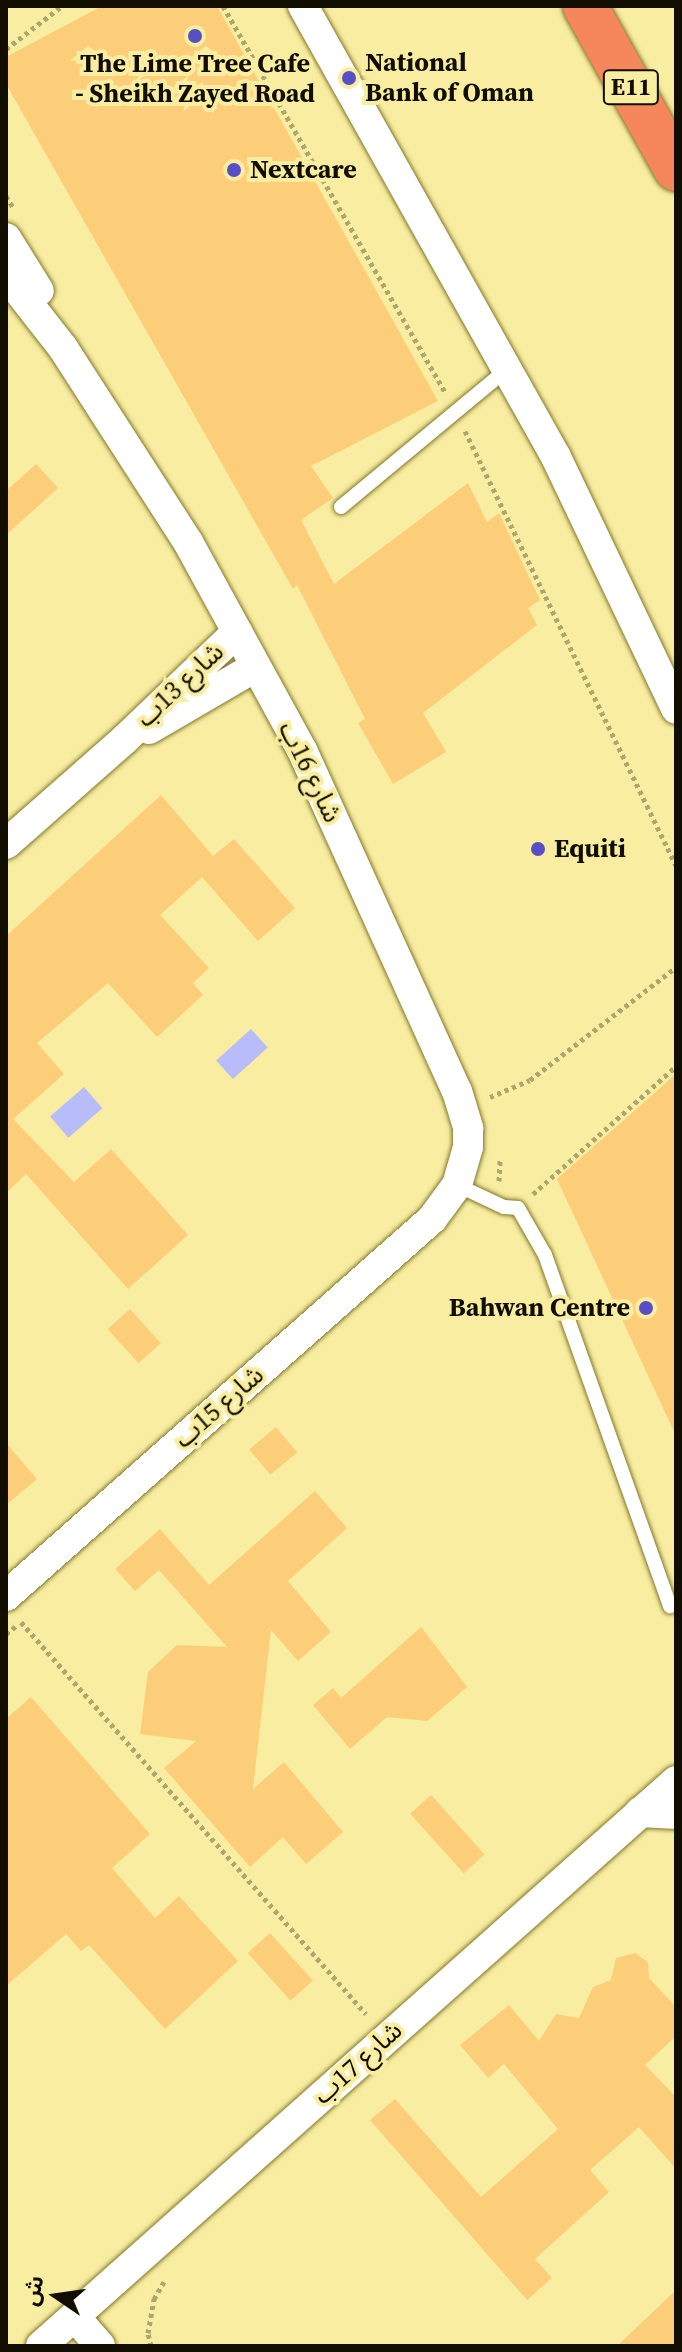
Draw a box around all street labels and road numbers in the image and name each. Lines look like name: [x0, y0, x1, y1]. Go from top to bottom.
road number: E11: [601, 67, 661, 107]
street label: شارع 13ب: [130, 637, 230, 733]
street label: شارع 16ب: [272, 716, 348, 828]
street label: شارع 15ب: [168, 1360, 270, 1454]
street label: شارع 17ب: [307, 2015, 409, 2111]

